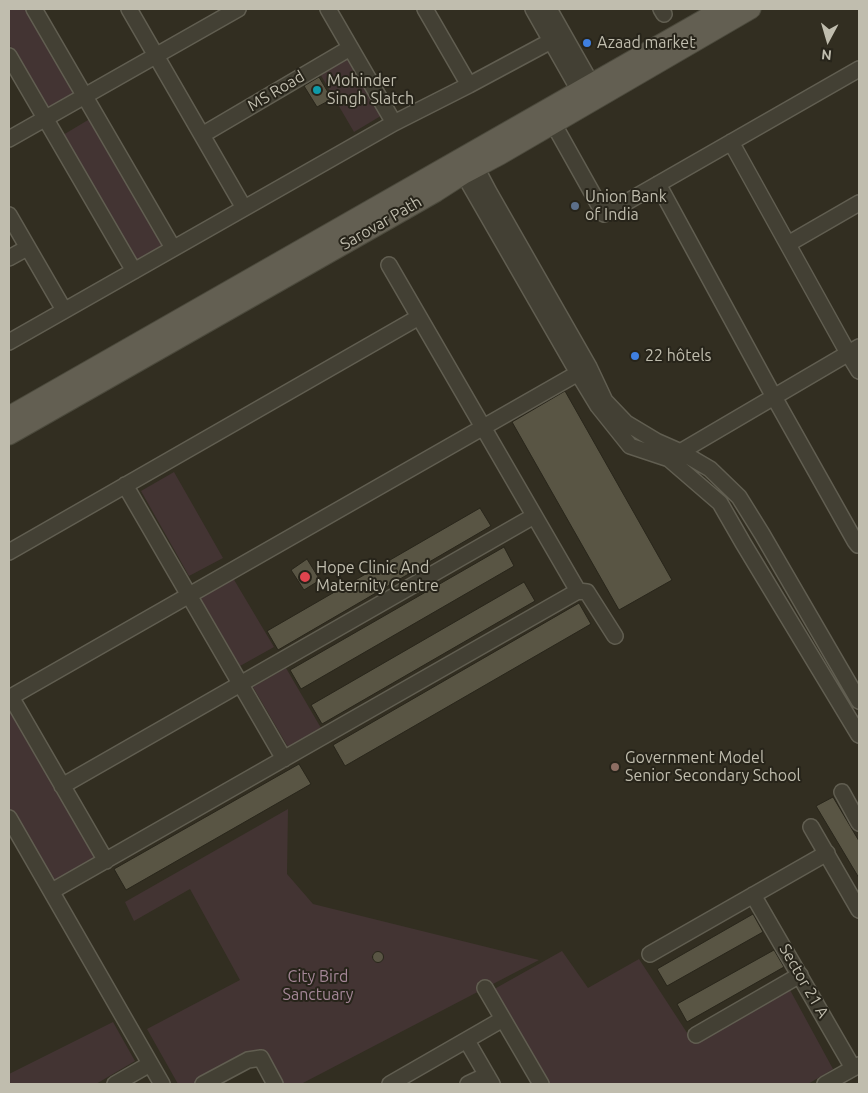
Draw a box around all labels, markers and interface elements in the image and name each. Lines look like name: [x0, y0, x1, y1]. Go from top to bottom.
north arrow: [803, 15, 853, 65]
place label: Azaad market: [597, 33, 695, 53]
marker: Azaad market: [581, 37, 593, 49]
text: N: [820, 46, 832, 63]
street label: MS Road: [244, 67, 308, 115]
place label: Mohinder Singh Slatch: [327, 71, 414, 109]
marker: Mohinder Singh Slatch: [311, 84, 323, 96]
place label: Union Bank of India: [585, 187, 667, 225]
street label: Sarovar Path: [337, 192, 425, 254]
marker: Union Bank of India: [569, 200, 581, 212]
place label: 22 hôtels: [645, 346, 711, 366]
marker: 22 hôtels: [629, 350, 641, 362]
place label: Hope Clinic And Maternity Centre: [316, 558, 439, 596]
marker: Hope Clinic And Maternity Centre: [298, 570, 312, 584]
place label: Government Model Senior Secondary School: [625, 748, 801, 786]
marker: Government Model Senior Secondary School: [609, 761, 621, 773]
street label: Sector 21 A: [775, 941, 833, 1021]
park label: City Bird Sanctuary: [283, 967, 353, 1005]

